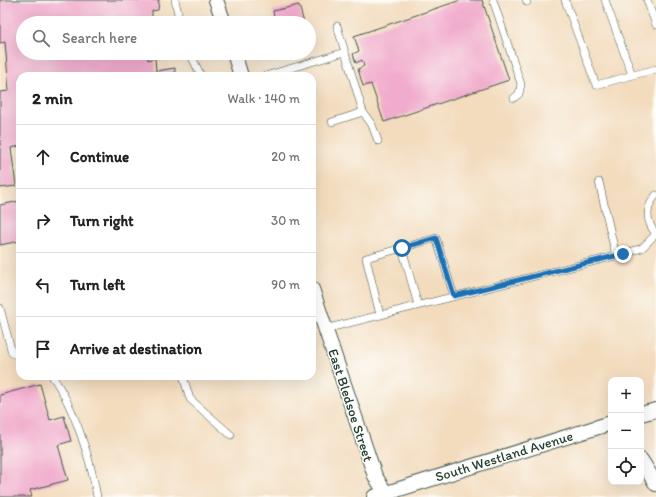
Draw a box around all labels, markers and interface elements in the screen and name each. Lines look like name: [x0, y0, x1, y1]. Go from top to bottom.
search box: [16, 16, 316, 60]
icon: search: [30, 27, 52, 49]
text: Search here: [62, 29, 137, 47]
text: 2 min: [32, 88, 72, 108]
text: Walk · 140 m: [228, 91, 300, 106]
icon: ahead: [32, 146, 54, 168]
text: Continue: [70, 148, 129, 166]
text: 20 m: [271, 149, 300, 164]
icon: right: [32, 210, 54, 232]
text: Turn right: [70, 212, 134, 230]
text: 30 m: [271, 213, 300, 228]
route start: [393, 239, 411, 257]
route end: [614, 245, 632, 263]
icon: left: [32, 274, 54, 296]
text: Turn left: [70, 276, 125, 294]
text: 90 m: [271, 277, 300, 292]
icon: arrive: [32, 338, 54, 360]
text: Arrive at destination: [70, 340, 202, 358]
street label: East Bledsoe Street: [324, 347, 377, 464]
map controls: [608, 377, 644, 485]
button: +: [608, 377, 644, 413]
button: −: [608, 413, 644, 449]
street label: South Westland Avenue: [433, 427, 575, 486]
button: locate: [608, 449, 644, 485]

